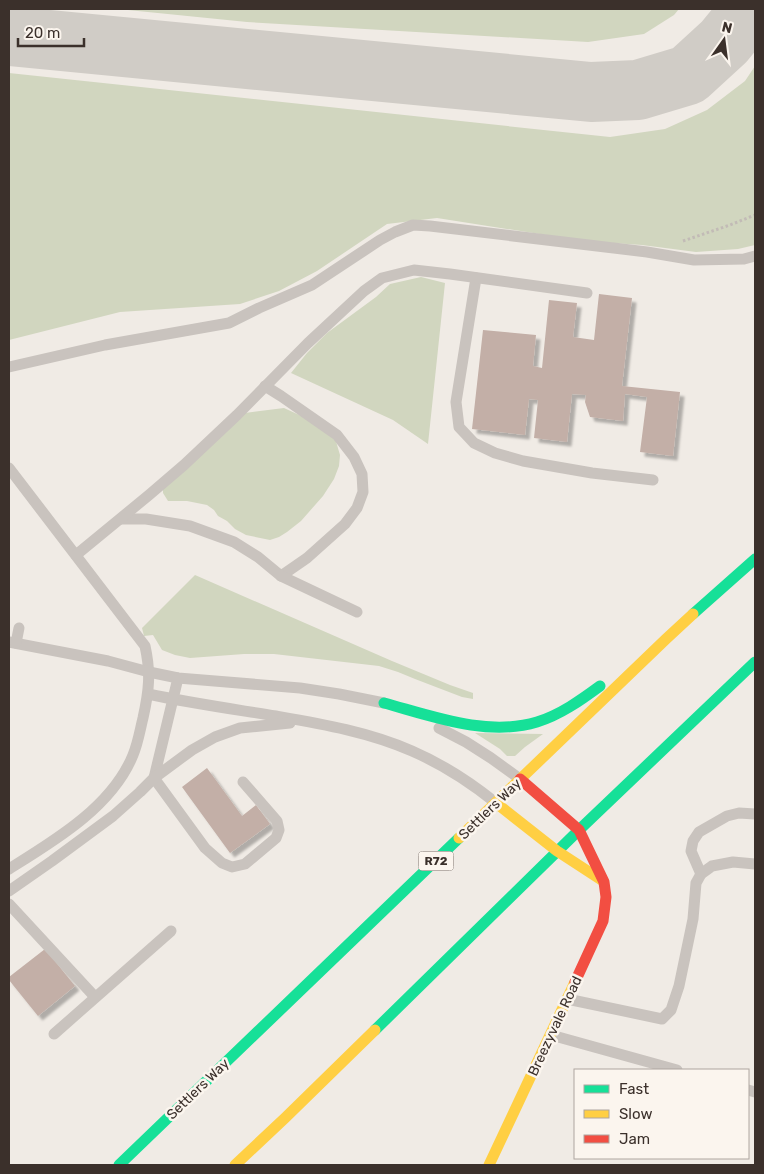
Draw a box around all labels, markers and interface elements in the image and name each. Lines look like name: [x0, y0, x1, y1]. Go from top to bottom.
scale bar: [18, 15, 84, 47]
north arrow: [699, 15, 749, 65]
text: N: [720, 18, 734, 37]
text: 20 m: [25, 24, 60, 42]
street label: Settlers Way: [455, 775, 525, 843]
road number: R72: [418, 851, 454, 870]
street label: Breezyvale Road: [524, 973, 586, 1079]
street label: Settlers Way: [163, 1055, 233, 1123]
legend: [574, 1069, 749, 1159]
text: Fast: [619, 1080, 649, 1098]
text: Slow: [619, 1105, 652, 1123]
text: Jam: [619, 1130, 650, 1148]

